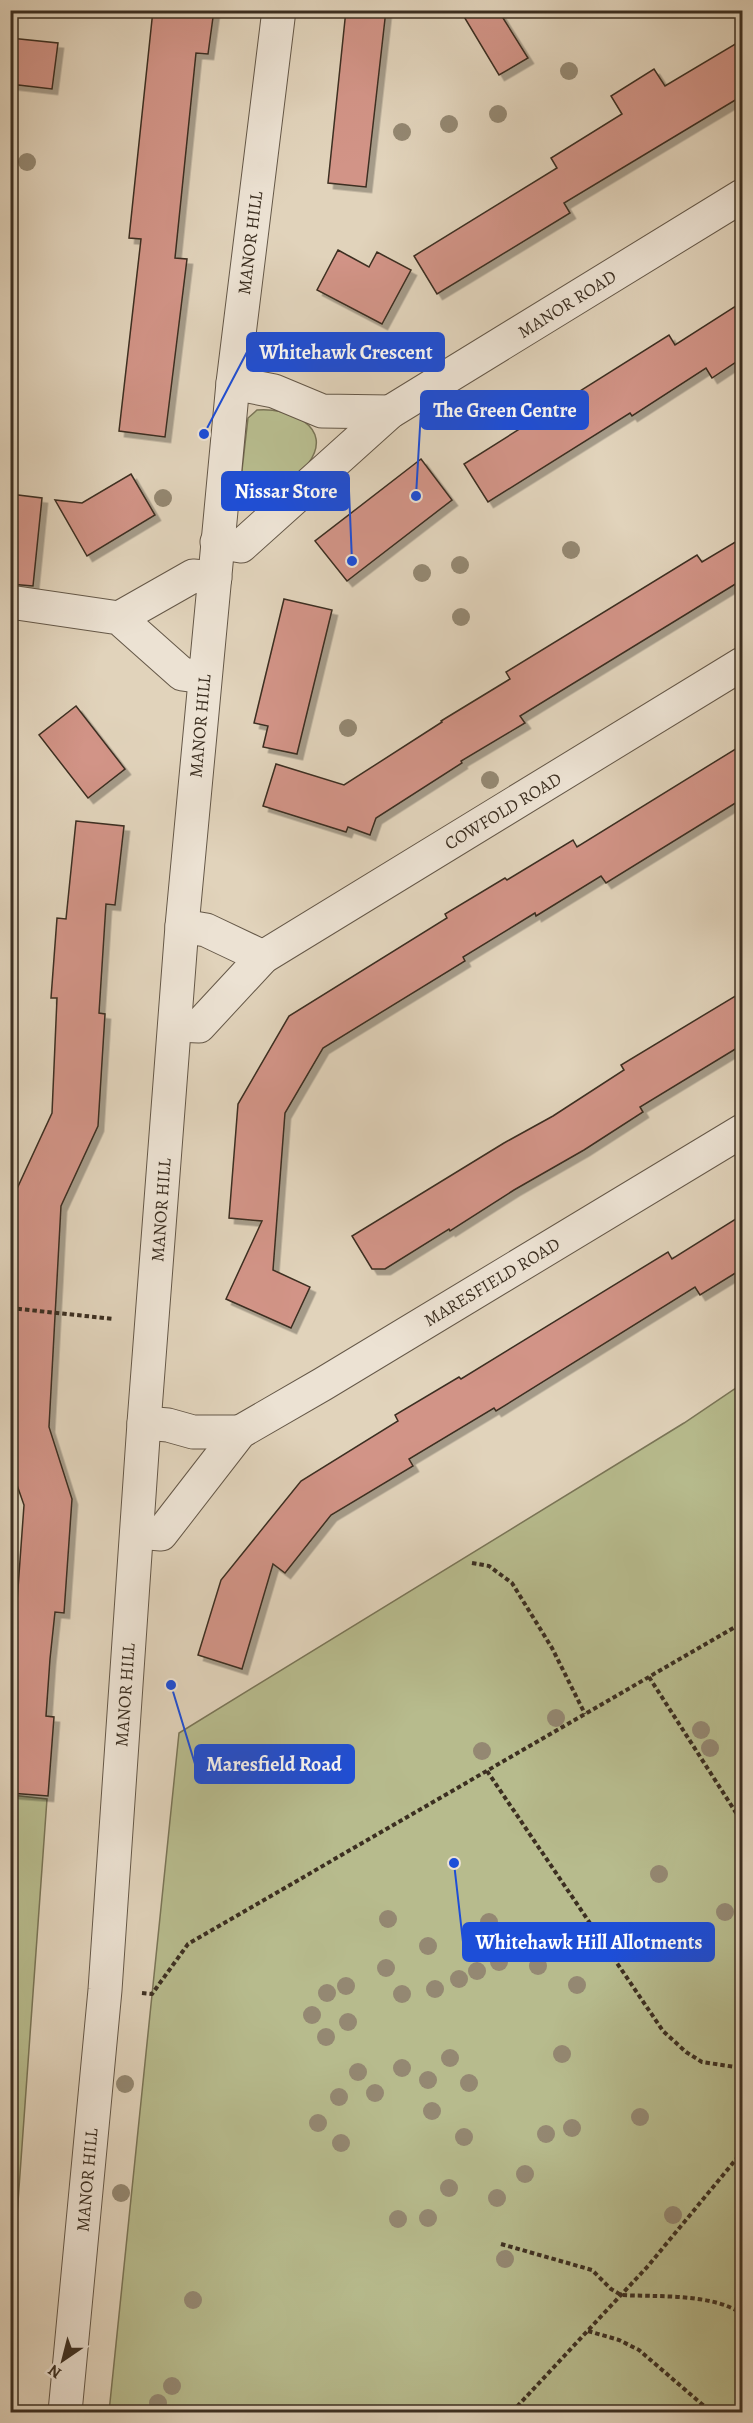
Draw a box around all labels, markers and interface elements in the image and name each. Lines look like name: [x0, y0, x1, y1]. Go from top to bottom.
street label: MANOR HILL: [232, 189, 268, 296]
street label: MANOR ROAD: [513, 264, 621, 344]
callout: Whitehawk Crescent: [247, 333, 444, 371]
text: Whitehawk Crescent: [258, 339, 433, 366]
callout: The Green Centre: [421, 391, 588, 429]
text: The Green Centre: [433, 397, 577, 424]
callout: Nissar Store: [222, 472, 349, 510]
text: Nissar Store: [235, 478, 337, 505]
street label: MANOR HILL: [184, 672, 217, 779]
street label: COWFOLD ROAD: [440, 767, 566, 855]
street label: MANOR HILL: [145, 1157, 177, 1263]
street label: MARESFIELD ROAD: [420, 1232, 564, 1332]
street label: MANOR HILL: [109, 1642, 141, 1748]
callout: Maresfield Road: [195, 1745, 354, 1783]
text: Maresfield Road: [206, 1751, 342, 1778]
callout: Whitehawk Hill Allotments: [463, 1923, 714, 1961]
text: Whitehawk Hill Allotments: [474, 1929, 703, 1956]
street label: MANOR HILL: [71, 2126, 104, 2233]
north arrow: [33, 2330, 93, 2390]
text: N: [44, 2359, 66, 2384]

